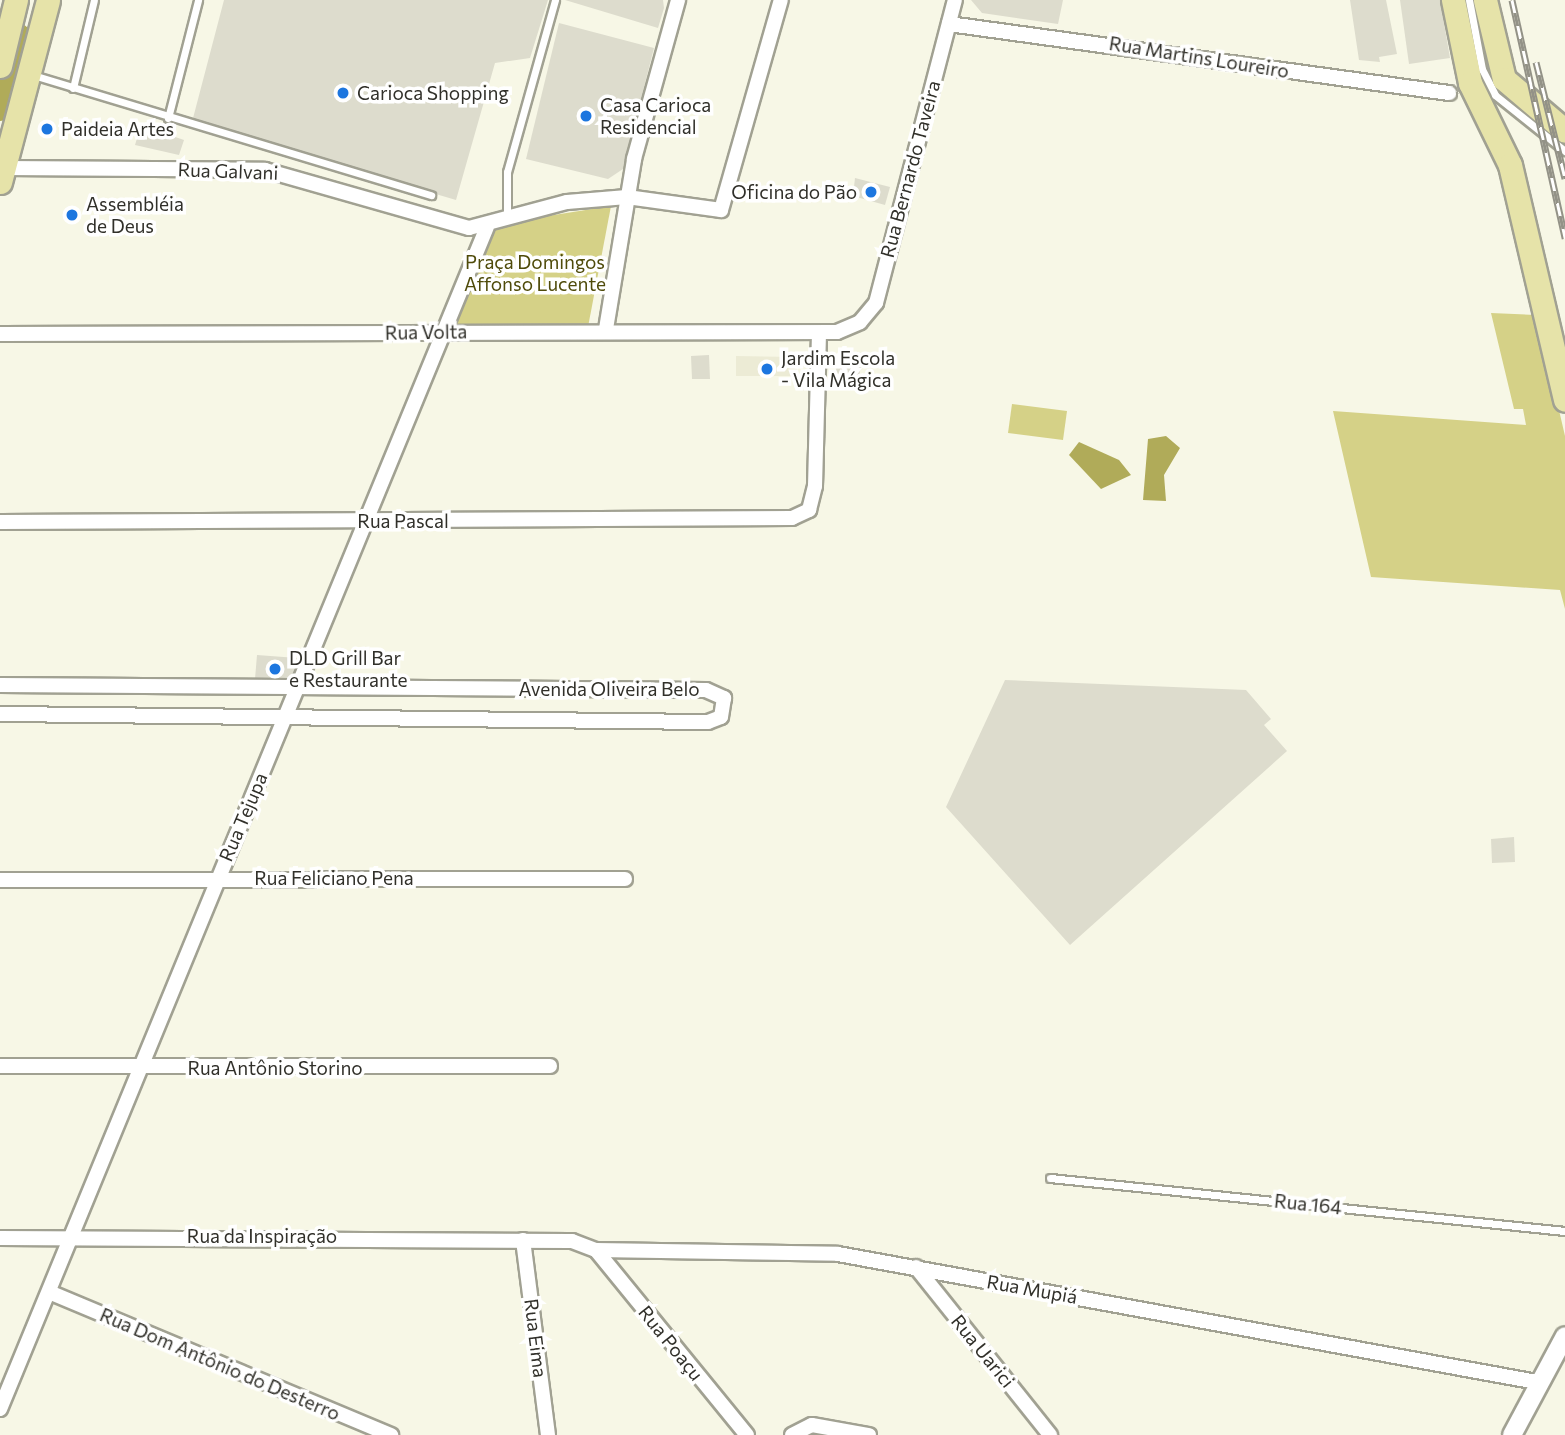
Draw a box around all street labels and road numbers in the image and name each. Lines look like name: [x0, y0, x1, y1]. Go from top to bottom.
street label: Rua Martins Loureiro: [1107, 32, 1291, 82]
street label: Rua Bernardo Taveira: [875, 78, 945, 260]
street label: Rua Galvani: [177, 158, 279, 184]
street label: Rua Volta: [385, 320, 467, 344]
street label: Rua Pascal: [357, 510, 449, 532]
street label: Avenida Oliveira Belo: [518, 678, 700, 700]
street label: Rua Tejupa: [214, 769, 272, 865]
street label: Rua Feliciano Pena: [254, 867, 414, 889]
street label: Rua Antônio Storino: [187, 1057, 363, 1079]
street label: Rua 164: [1273, 1189, 1343, 1219]
street label: Rua da Inspiração: [187, 1225, 337, 1247]
street label: Rua Mupiá: [985, 1270, 1079, 1308]
street label: Rua Eima: [520, 1297, 552, 1379]
street label: Rua Poaçu: [634, 1301, 708, 1385]
street label: Rua Dom Antônio do Desterro: [97, 1303, 343, 1425]
street label: Rua Uarici: [947, 1310, 1019, 1392]

